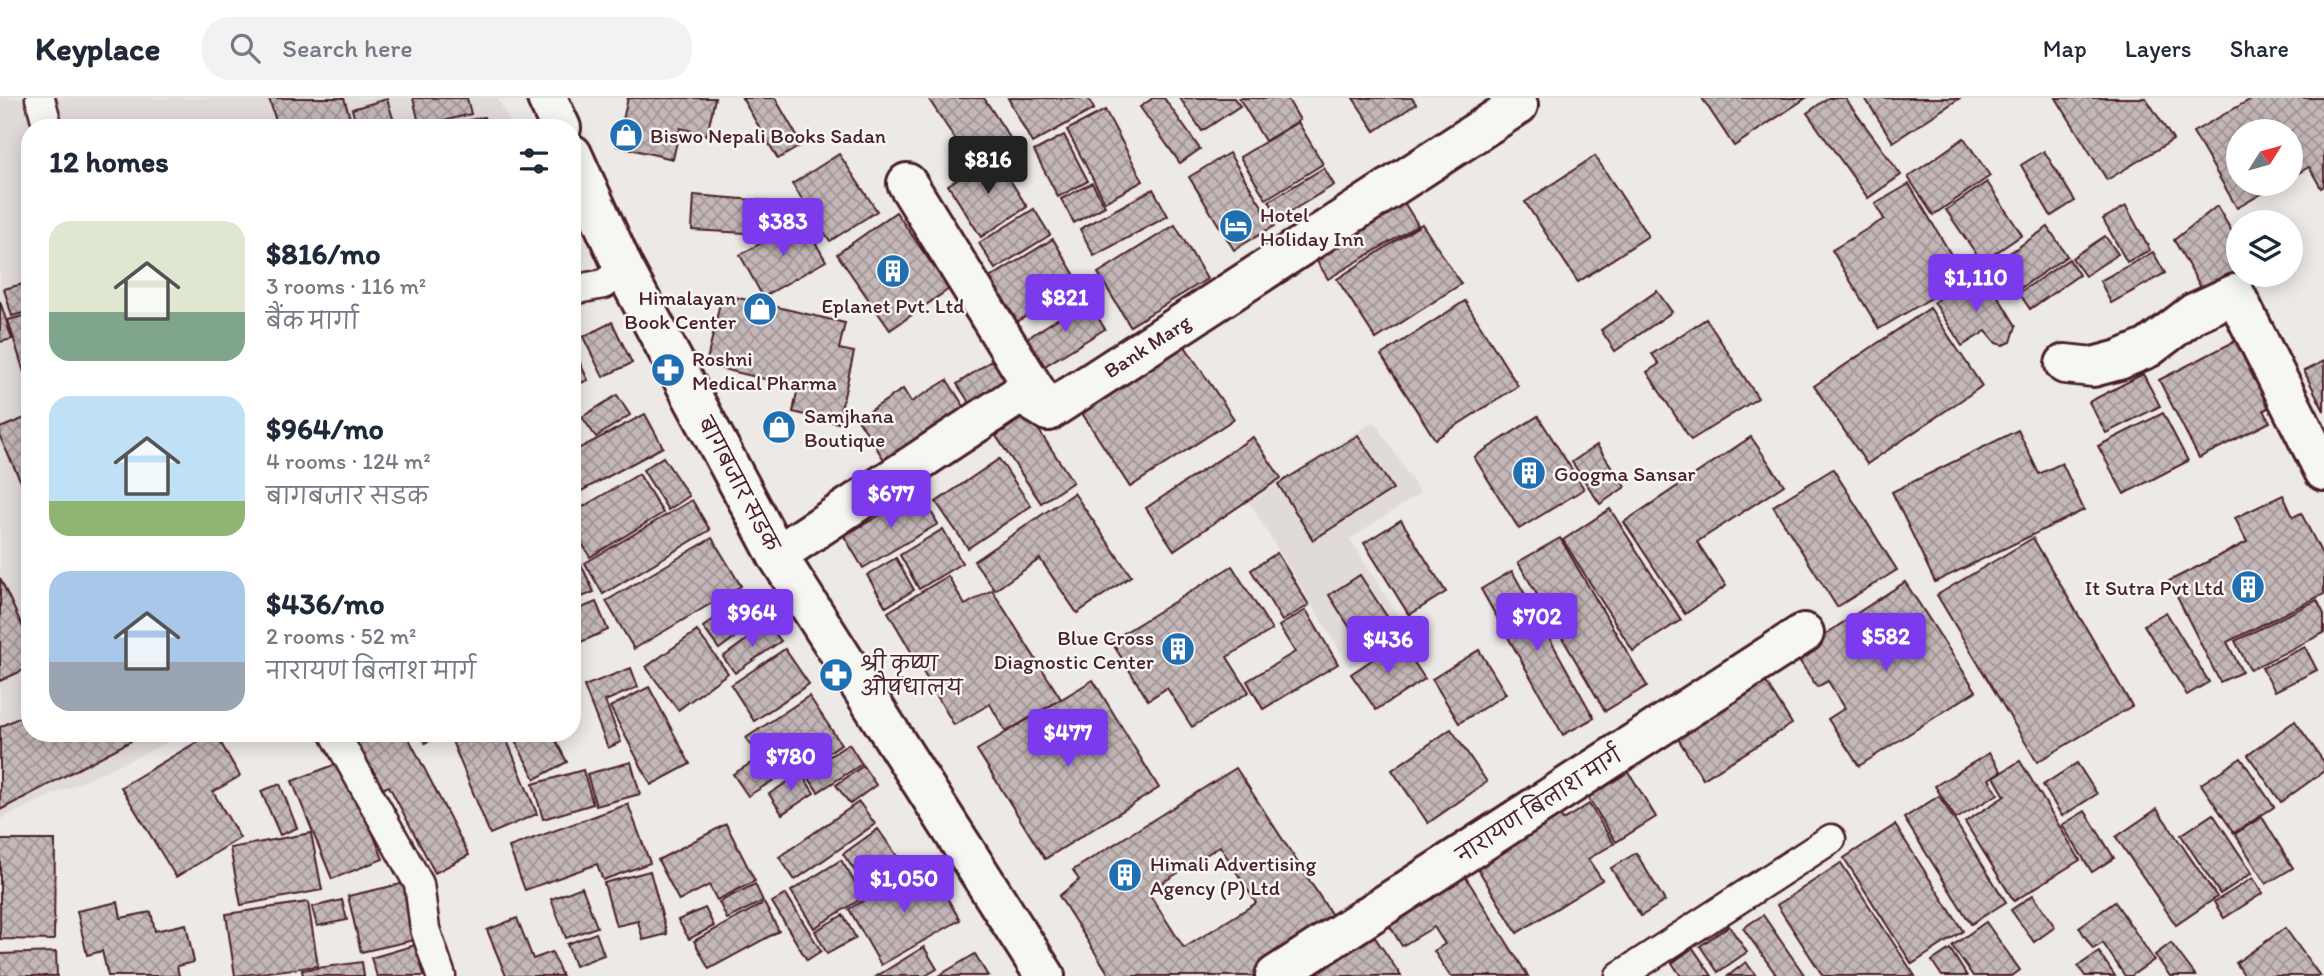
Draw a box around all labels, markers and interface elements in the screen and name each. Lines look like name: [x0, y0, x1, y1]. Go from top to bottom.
search box: [202, 17, 692, 80]
text: Keyplace: [35, 29, 160, 68]
icon: search: [226, 29, 264, 67]
text: Search here: [282, 32, 413, 64]
text: Map: [2043, 34, 2087, 63]
text: Layers: [2125, 34, 2192, 63]
text: Share: [2230, 34, 2289, 63]
shop icon: Biswo Nepali Books Sadan: [607, 116, 645, 154]
north arrow: [2226, 119, 2303, 196]
map controls: [2226, 119, 2303, 287]
place label: Biswo Nepali Books Sadan: [650, 123, 886, 148]
pin: $816: [947, 136, 1029, 196]
icon: filters: [515, 142, 553, 180]
text: 12 homes: [49, 143, 169, 180]
text: $816: [964, 145, 1012, 173]
pin: $383: [742, 198, 824, 258]
place label: Hotel Holiday Inn: [1260, 202, 1364, 251]
text: $383: [758, 207, 808, 235]
hotel icon: Hotel Holiday Inn: [1217, 207, 1255, 245]
button: layers: [2226, 210, 2303, 287]
text: $816/mo: [266, 235, 381, 272]
icon: home: [105, 249, 189, 333]
building icon: Eplanet Pvt. Ltd: [874, 252, 912, 290]
pin: $1,110: [1919, 254, 2033, 314]
text: $1,110: [1944, 263, 2008, 291]
text: 3 rooms · 116 m²: [266, 272, 426, 300]
pin: $821: [1024, 274, 1106, 334]
text: $821: [1041, 283, 1089, 311]
place label: Himalayan Book Center: [624, 285, 737, 334]
shop icon: Himalayan Book Center: [741, 290, 779, 328]
place label: Eplanet Pvt. Ltd: [821, 293, 965, 318]
text: बैंक मार्गा: [266, 307, 359, 335]
street label: Bank Marg: [1099, 309, 1195, 383]
place label: Roshni Medical Pharma: [692, 346, 837, 395]
pharmacy icon: Roshni Medical Pharma: [649, 351, 687, 389]
place label: Samjhana Boutique: [804, 403, 894, 452]
shop icon: Samjhana Boutique: [760, 408, 798, 446]
text: $964/mo: [266, 410, 384, 447]
street label: बागबजार सडक: [693, 412, 786, 557]
icon: home: [105, 424, 189, 508]
text: 4 rooms · 124 m²: [266, 447, 431, 475]
building icon: Googma Sansar: [1510, 454, 1548, 492]
place label: Googma Sansar: [1554, 461, 1696, 486]
pin: $677: [850, 470, 932, 530]
text: $677: [868, 479, 914, 507]
text: बागबजार सडक: [266, 482, 428, 510]
building icon: It Sutra Pvt Ltd: [2229, 568, 2267, 606]
place label: It Sutra Pvt Ltd: [2084, 575, 2224, 600]
text: $436/mo: [266, 585, 385, 622]
pin: $964: [711, 589, 793, 649]
pin: $702: [1496, 594, 1578, 653]
text: $964: [727, 598, 777, 626]
icon: home: [105, 599, 189, 683]
text: $702: [1512, 602, 1562, 630]
pin: $582: [1845, 614, 1927, 673]
pin: $436: [1347, 616, 1429, 676]
text: 2 rooms · 52 m²: [266, 622, 416, 650]
text: $582: [1862, 622, 1910, 650]
place label: Blue Cross Diagnostic Center: [993, 625, 1154, 674]
text: $436: [1363, 625, 1413, 653]
building icon: Blue Cross Diagnostic Center: [1159, 630, 1197, 668]
place label: श्री कृष्ण औषधालय: [860, 648, 964, 700]
pharmacy icon: श्री कृष्ण औषधालय: [817, 656, 855, 694]
text: नारायण बिलाश मार्ग: [266, 657, 476, 685]
pin: $477: [1027, 710, 1109, 769]
text: $477: [1044, 718, 1092, 746]
pin: $780: [750, 734, 832, 793]
street label: नारायण बिलाश मार्ग: [1449, 739, 1627, 868]
text: $780: [766, 742, 816, 770]
place label: Himali Advertising Agency (P) Ltd: [1150, 851, 1317, 900]
pin: $1,050: [847, 856, 961, 915]
building icon: Himali Advertising Agency (P) Ltd: [1106, 856, 1144, 894]
text: $1,050: [870, 864, 938, 892]

